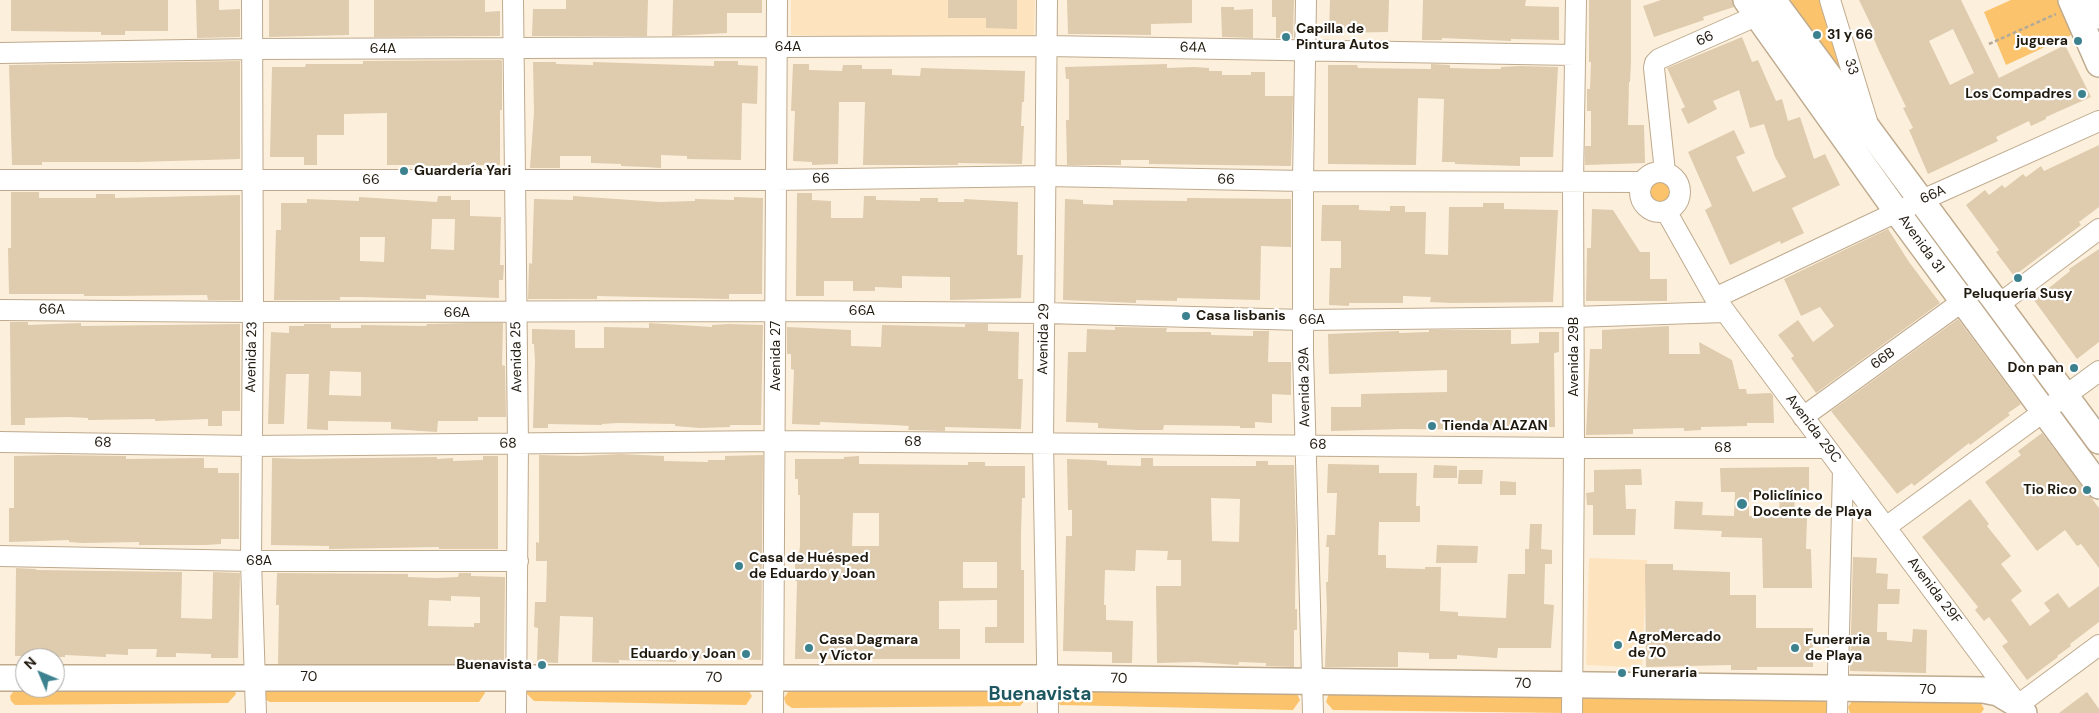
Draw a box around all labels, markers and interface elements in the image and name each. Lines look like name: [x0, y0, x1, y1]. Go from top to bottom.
place label: Capilla de Pintura Autos: [1296, 21, 1389, 54]
place label: 31 y 66: [1827, 27, 1873, 43]
street label: 66: [1694, 28, 1716, 50]
marker: 31 y 66: [1811, 29, 1823, 41]
marker: Capilla de Pintura Autos: [1280, 31, 1292, 43]
place label: juguera: [2016, 33, 2068, 49]
marker: juguera: [2072, 35, 2084, 47]
street label: 64A: [775, 39, 801, 55]
street label: 64A: [1180, 39, 1206, 57]
street label: 64A: [370, 41, 396, 57]
street label: 33: [1841, 57, 1861, 77]
place label: Los Compadres: [1965, 86, 2072, 102]
marker: Los Compadres: [2076, 88, 2088, 100]
place label: Guardería Yari: [414, 163, 511, 179]
marker: Guardería Yari: [398, 165, 410, 177]
street label: 66: [812, 170, 830, 188]
street label: 66: [1217, 171, 1235, 189]
street label: 66: [362, 172, 380, 188]
street label: 66A: [1918, 182, 1948, 208]
street label: Avenida 31: [1894, 212, 1948, 276]
marker: Peluquería Susy: [2012, 272, 2024, 284]
place label: Peluquería Susy: [1964, 286, 2072, 302]
street label: 66A: [39, 301, 65, 319]
street label: 66A: [849, 303, 875, 319]
street label: Avenida 29: [1035, 303, 1053, 375]
street label: 66A: [444, 305, 470, 321]
place label: Casa lisbanis: [1196, 308, 1286, 324]
marker: Casa lisbanis: [1180, 310, 1192, 322]
street label: 66A: [1299, 312, 1325, 328]
street label: Avenida 29B: [1566, 317, 1582, 397]
street label: Avenida 23: [243, 321, 261, 393]
street label: Avenida 25: [508, 321, 526, 393]
street label: Avenida 27: [768, 321, 784, 391]
street label: 66B: [1868, 345, 1898, 373]
street label: Avenida 29A: [1296, 347, 1314, 427]
place label: Don pan: [2008, 360, 2064, 376]
marker: Don pan: [2068, 362, 2080, 374]
street label: Avenida 29C: [1782, 391, 1844, 467]
place label: Tienda ALAZAN: [1442, 418, 1548, 434]
marker: Tienda ALAZAN: [1426, 420, 1438, 432]
street label: 68: [94, 434, 112, 452]
street label: 68: [904, 434, 922, 450]
street label: 68: [499, 435, 517, 453]
street label: 68: [1309, 436, 1327, 454]
street label: 68: [1714, 440, 1732, 456]
place label: Tio Rico: [2023, 482, 2077, 498]
marker: Tio Rico: [2081, 484, 2093, 496]
place label: Policlínico Docente de Playa: [1753, 488, 1872, 520]
marker: Policlínico Docente de Playa: [1735, 497, 1749, 511]
place label: Casa de Huésped de Eduardo y Joan: [749, 550, 875, 582]
street label: 68A: [246, 553, 272, 569]
street label: Avenida 29F: [1903, 554, 1965, 628]
marker: Casa de Huésped de Eduardo y Joan: [733, 560, 745, 572]
place label: AgroMercado de 70: [1628, 629, 1721, 662]
place label: Casa Dagmara y Víctor: [819, 632, 918, 664]
place label: Funeraria de Playa: [1805, 632, 1870, 664]
marker: AgroMercado de 70: [1612, 639, 1624, 651]
marker: Casa Dagmara y Víctor: [803, 642, 815, 654]
marker: Funeraria de Playa: [1789, 642, 1801, 654]
place label: Eduardo y Joan: [631, 646, 736, 662]
north arrow: [15, 648, 65, 698]
marker: Eduardo y Joan: [740, 648, 752, 660]
text: N: [20, 653, 40, 673]
place label: Buenavista: [456, 657, 532, 673]
marker: Buenavista: [536, 659, 548, 671]
place label: Funeraria: [1632, 665, 1697, 681]
marker: Funeraria: [1616, 667, 1628, 679]
street label: 70: [301, 669, 317, 685]
street label: 70: [705, 669, 723, 687]
street label: 70: [1110, 670, 1128, 688]
street label: 70: [1514, 675, 1532, 693]
street label: 70: [1920, 682, 1936, 698]
district label: Buenavista: [989, 684, 1091, 706]

